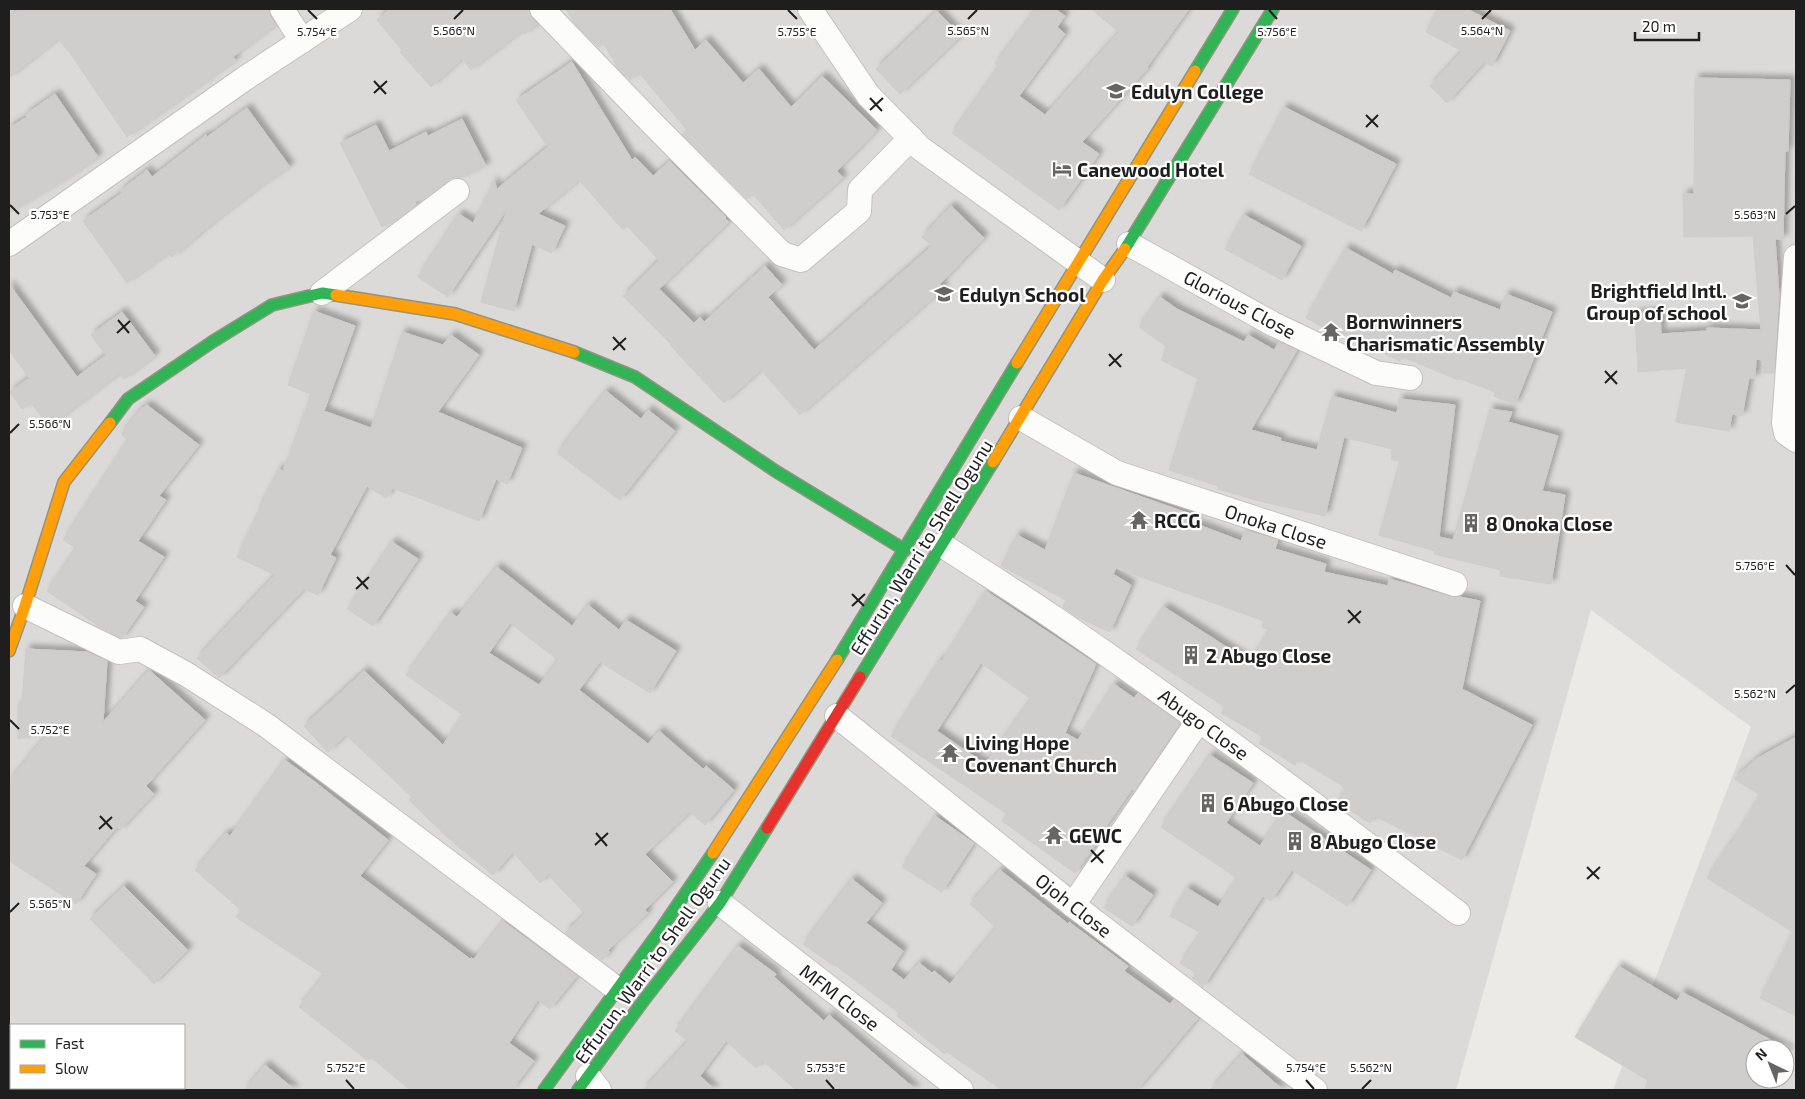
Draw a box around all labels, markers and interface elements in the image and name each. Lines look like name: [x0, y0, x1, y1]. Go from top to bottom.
scale bar: [1635, 10, 1699, 42]
text: 20 m: [1642, 17, 1676, 35]
text: 5.566°N: [433, 23, 475, 37]
text: 5.565°N: [947, 23, 989, 37]
text: 5.564°N: [1461, 23, 1503, 37]
text: 5.754°E: [297, 24, 337, 38]
text: 5.755°E: [778, 24, 817, 38]
text: 5.756°E: [1257, 24, 1297, 38]
school or university icon: Edulyn College: [1105, 80, 1127, 102]
place label: Edulyn College: [1131, 80, 1264, 104]
hotel icon: Canewood Hotel: [1051, 158, 1073, 180]
place label: Canewood Hotel: [1077, 158, 1225, 181]
text: 5.753°E: [30, 207, 70, 221]
text: 5.563°N: [1734, 207, 1776, 221]
street label: Glorious Close: [1180, 265, 1300, 343]
place label: Brightfield Intl. Group of school: [1586, 279, 1728, 324]
school or university icon: Edulyn School: [933, 283, 955, 305]
place label: Edulyn School: [959, 283, 1086, 307]
school or university icon: Brightfield Intl. Group of school: [1731, 290, 1753, 312]
place label: Bornwinners Charismatic Assembly: [1346, 310, 1545, 356]
temple icon: Bornwinners Charismatic Assembly: [1320, 321, 1342, 343]
text: 5.566°N: [29, 416, 71, 430]
street label: Effurun, Warri to Shell Ogunu: [845, 435, 997, 659]
street label: Onoka Close: [1222, 499, 1330, 553]
temple icon: RCCG: [1128, 509, 1150, 531]
place label: RCCG: [1154, 509, 1201, 532]
building icon: 8 Onoka Close: [1460, 512, 1482, 534]
place label: 8 Onoka Close: [1486, 512, 1613, 535]
text: 5.756°E: [1735, 558, 1775, 572]
building icon: 2 Abugo Close: [1180, 644, 1202, 666]
place label: 2 Abugo Close: [1206, 644, 1332, 667]
street label: Abugo Close: [1154, 683, 1254, 765]
text: 5.562°N: [1734, 686, 1776, 700]
text: 5.752°E: [30, 722, 70, 736]
place label: Living Hope Covenant Church: [965, 731, 1117, 776]
temple icon: Living Hope Covenant Church: [939, 742, 961, 764]
building icon: 6 Abugo Close: [1197, 792, 1219, 814]
place label: 6 Abugo Close: [1223, 792, 1349, 815]
temple icon: GEWC: [1043, 824, 1065, 846]
place label: GEWC: [1069, 824, 1122, 847]
building icon: 8 Abugo Close: [1284, 830, 1306, 852]
place label: 8 Abugo Close: [1310, 830, 1436, 853]
street label: Effurun, Warri to Shell Ogunu: [569, 852, 735, 1068]
street label: Ojoh Close: [1031, 868, 1117, 942]
text: 5.565°N: [29, 896, 71, 910]
street label: MFM Close: [796, 959, 884, 1035]
legend: [10, 1024, 185, 1089]
text: Fast: [55, 1034, 85, 1052]
north arrow: [1745, 1039, 1795, 1089]
text: N: [1751, 1044, 1770, 1064]
text: Slow: [55, 1059, 89, 1077]
text: 5.752°E: [326, 1060, 366, 1074]
text: 5.753°E: [806, 1060, 846, 1074]
text: 5.754°E: [1286, 1060, 1326, 1074]
text: 5.562°N: [1350, 1060, 1392, 1074]

